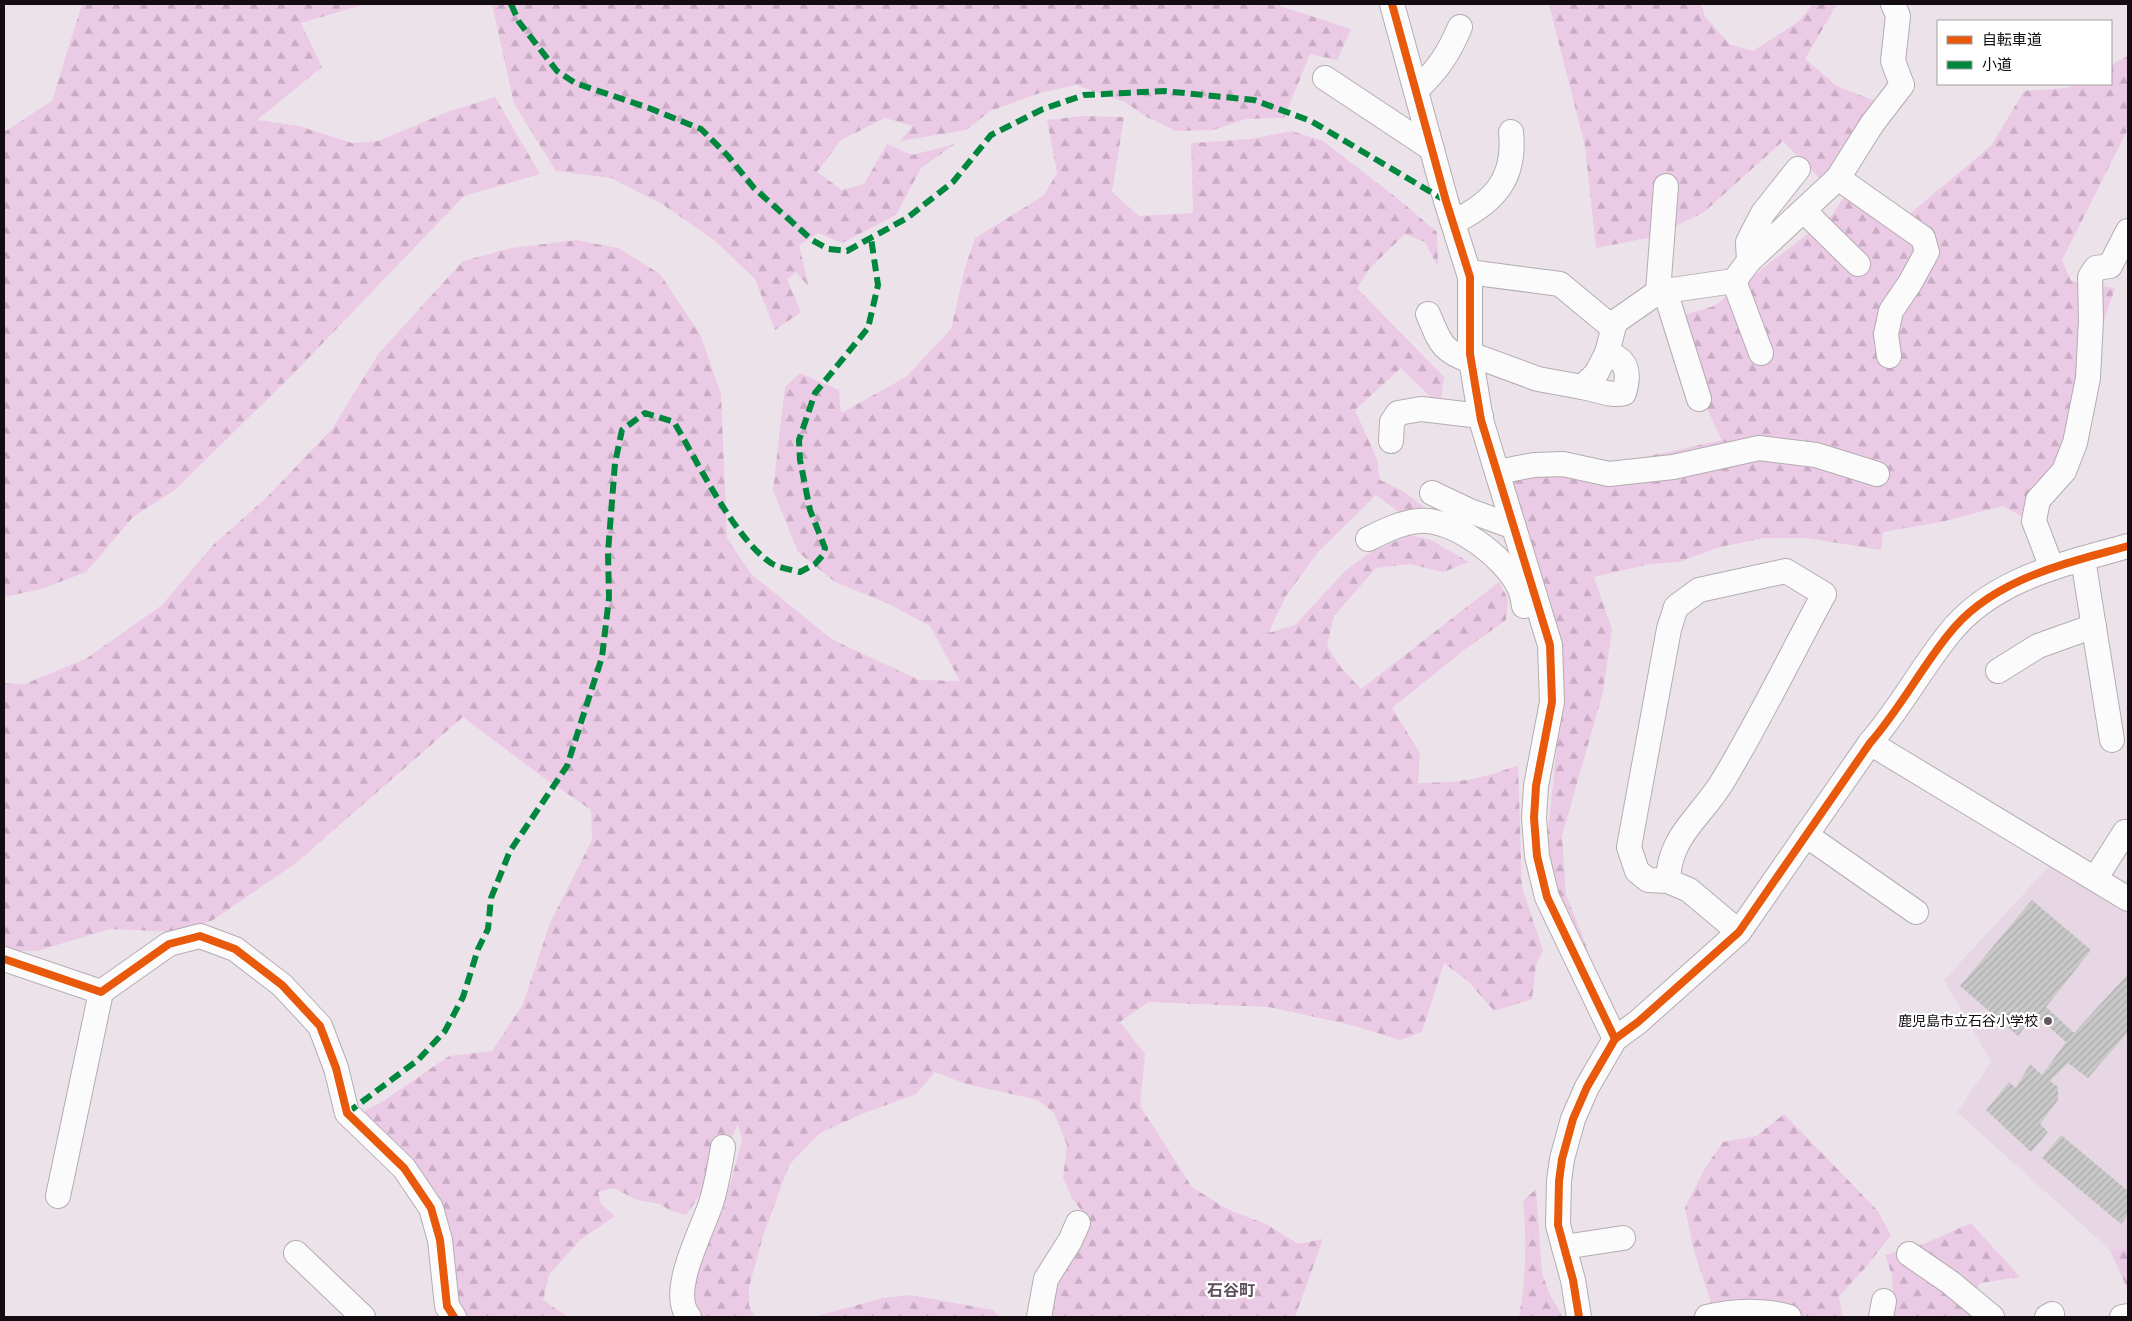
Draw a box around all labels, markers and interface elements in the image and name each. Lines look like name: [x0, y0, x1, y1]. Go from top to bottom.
legend: [1937, 20, 2112, 85]
text: 自転車道: [1982, 30, 2042, 49]
text: 小道: [1982, 55, 2012, 74]
place label: 鹿児島市立石谷小学校: [1898, 1012, 2038, 1030]
marker: 鹿児島市立石谷小学校: [2042, 1015, 2054, 1027]
district label: 石谷町: [1207, 1280, 1255, 1300]

